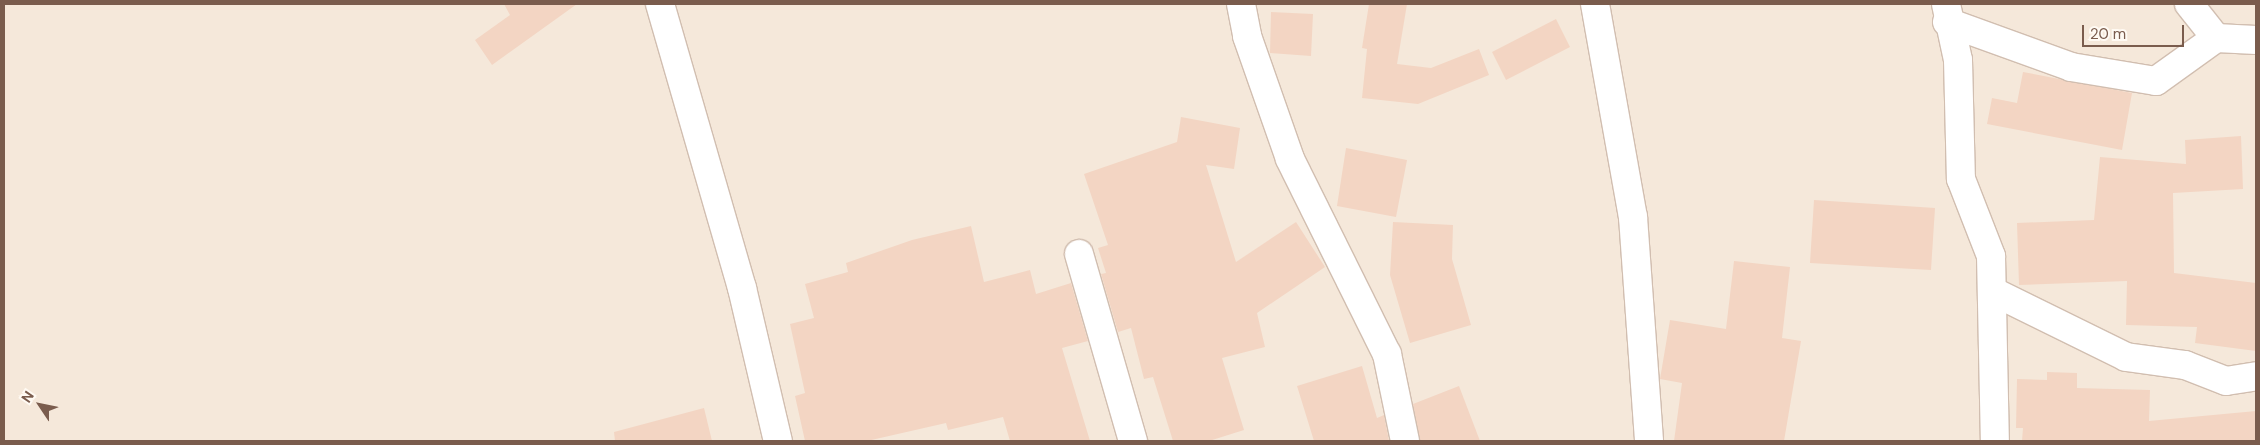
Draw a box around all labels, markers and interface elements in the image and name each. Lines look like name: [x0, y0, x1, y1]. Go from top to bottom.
scale bar: [2085, 15, 2188, 47]
text: 20 m: [2090, 24, 2126, 44]
north arrow: [15, 380, 65, 430]
text: N: [17, 387, 38, 406]

